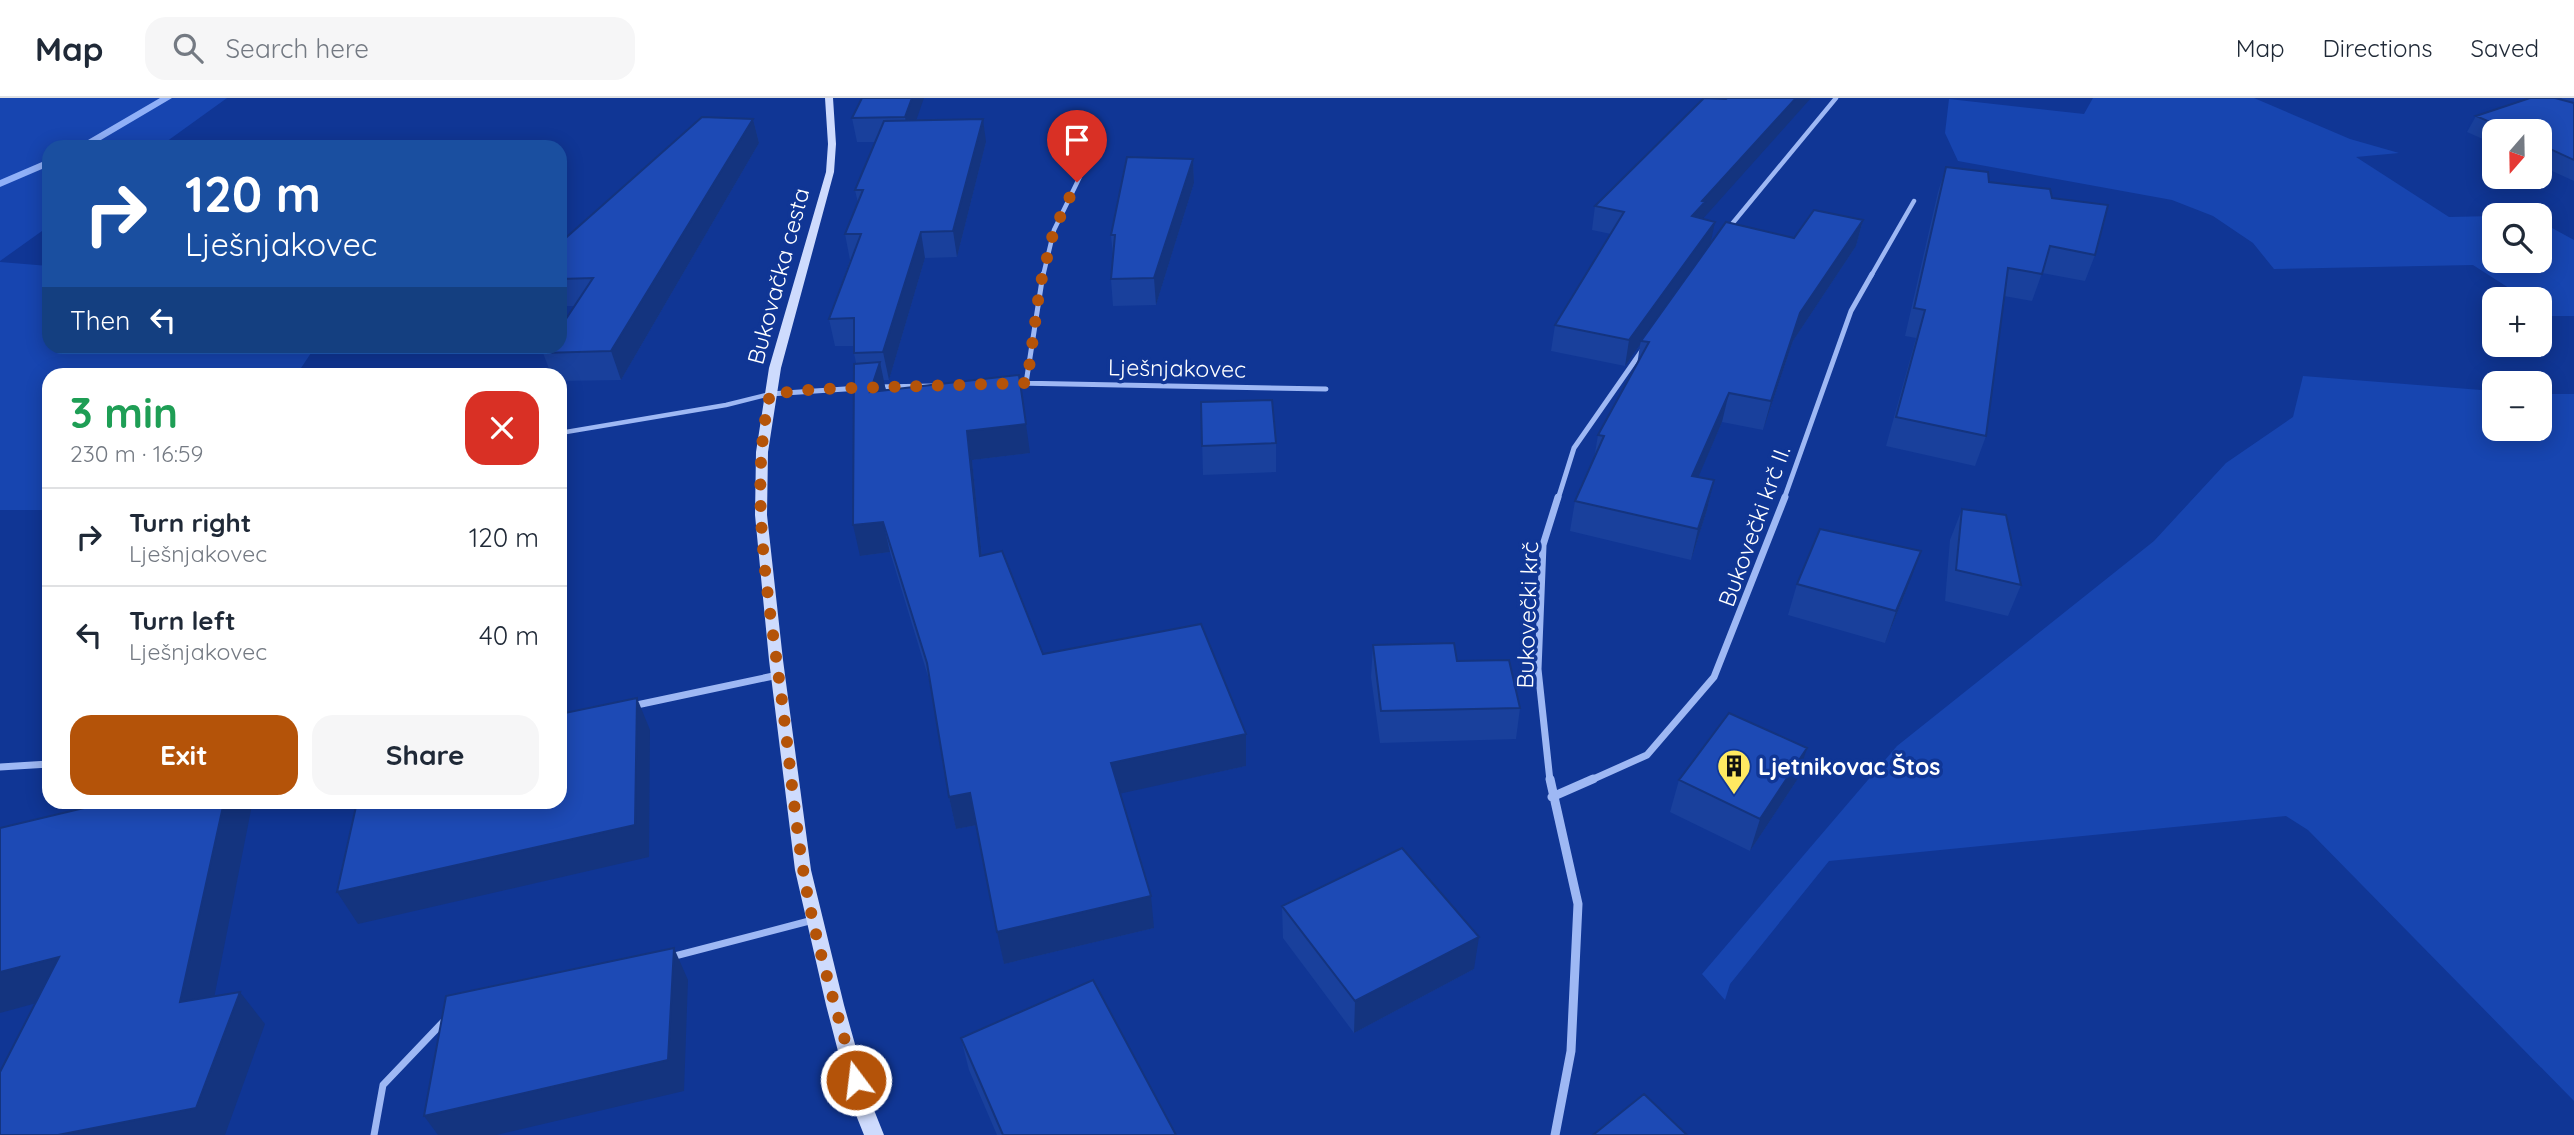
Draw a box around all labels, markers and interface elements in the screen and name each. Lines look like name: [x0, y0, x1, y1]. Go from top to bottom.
search box: [145, 17, 635, 80]
text: Map: [35, 28, 103, 69]
icon: search: [169, 29, 207, 67]
text: Search here: [225, 32, 369, 65]
text: Map: [2236, 33, 2285, 63]
text: Directions: [2323, 33, 2433, 63]
text: Saved: [2471, 33, 2539, 63]
pin: [1047, 110, 1107, 182]
north arrow: [2482, 119, 2552, 189]
map controls: [2482, 119, 2552, 441]
icon: arrive: [1058, 121, 1096, 159]
text: 120 m: [185, 163, 321, 224]
icon: right: [70, 168, 161, 259]
street label: Bukovačka cesta: [741, 185, 815, 367]
button: search: [2482, 203, 2552, 273]
text: Lješnjakovec: [185, 224, 377, 264]
button: +: [2482, 287, 2552, 357]
icon: left: [144, 301, 182, 339]
text: Then: [70, 304, 130, 337]
street label: Lješnjakovec: [1108, 352, 1246, 384]
button: −: [2482, 371, 2552, 441]
text: 3 min: [70, 386, 178, 439]
button: close: [465, 391, 539, 465]
text: 230 m · 16:59: [70, 439, 203, 468]
street label: Bukovečki krč II.: [1711, 442, 1797, 610]
text: Turn right: [129, 506, 251, 539]
icon: right: [70, 518, 108, 556]
text: 120 m: [469, 521, 539, 554]
text: Lješnjakovec: [129, 539, 267, 568]
street label: Bukovečki krč: [1510, 541, 1544, 689]
text: Turn left: [129, 604, 236, 637]
icon: left: [70, 616, 108, 654]
text: 40 m: [479, 619, 539, 652]
text: Lješnjakovec: [129, 637, 267, 666]
button: Exit: [70, 715, 298, 795]
button: Share: [312, 715, 539, 795]
building icon: Ljetnikovac Štos: [1715, 747, 1753, 796]
place label: Ljetnikovac Štos: [1758, 752, 1940, 781]
position arrow: [819, 1043, 893, 1117]

